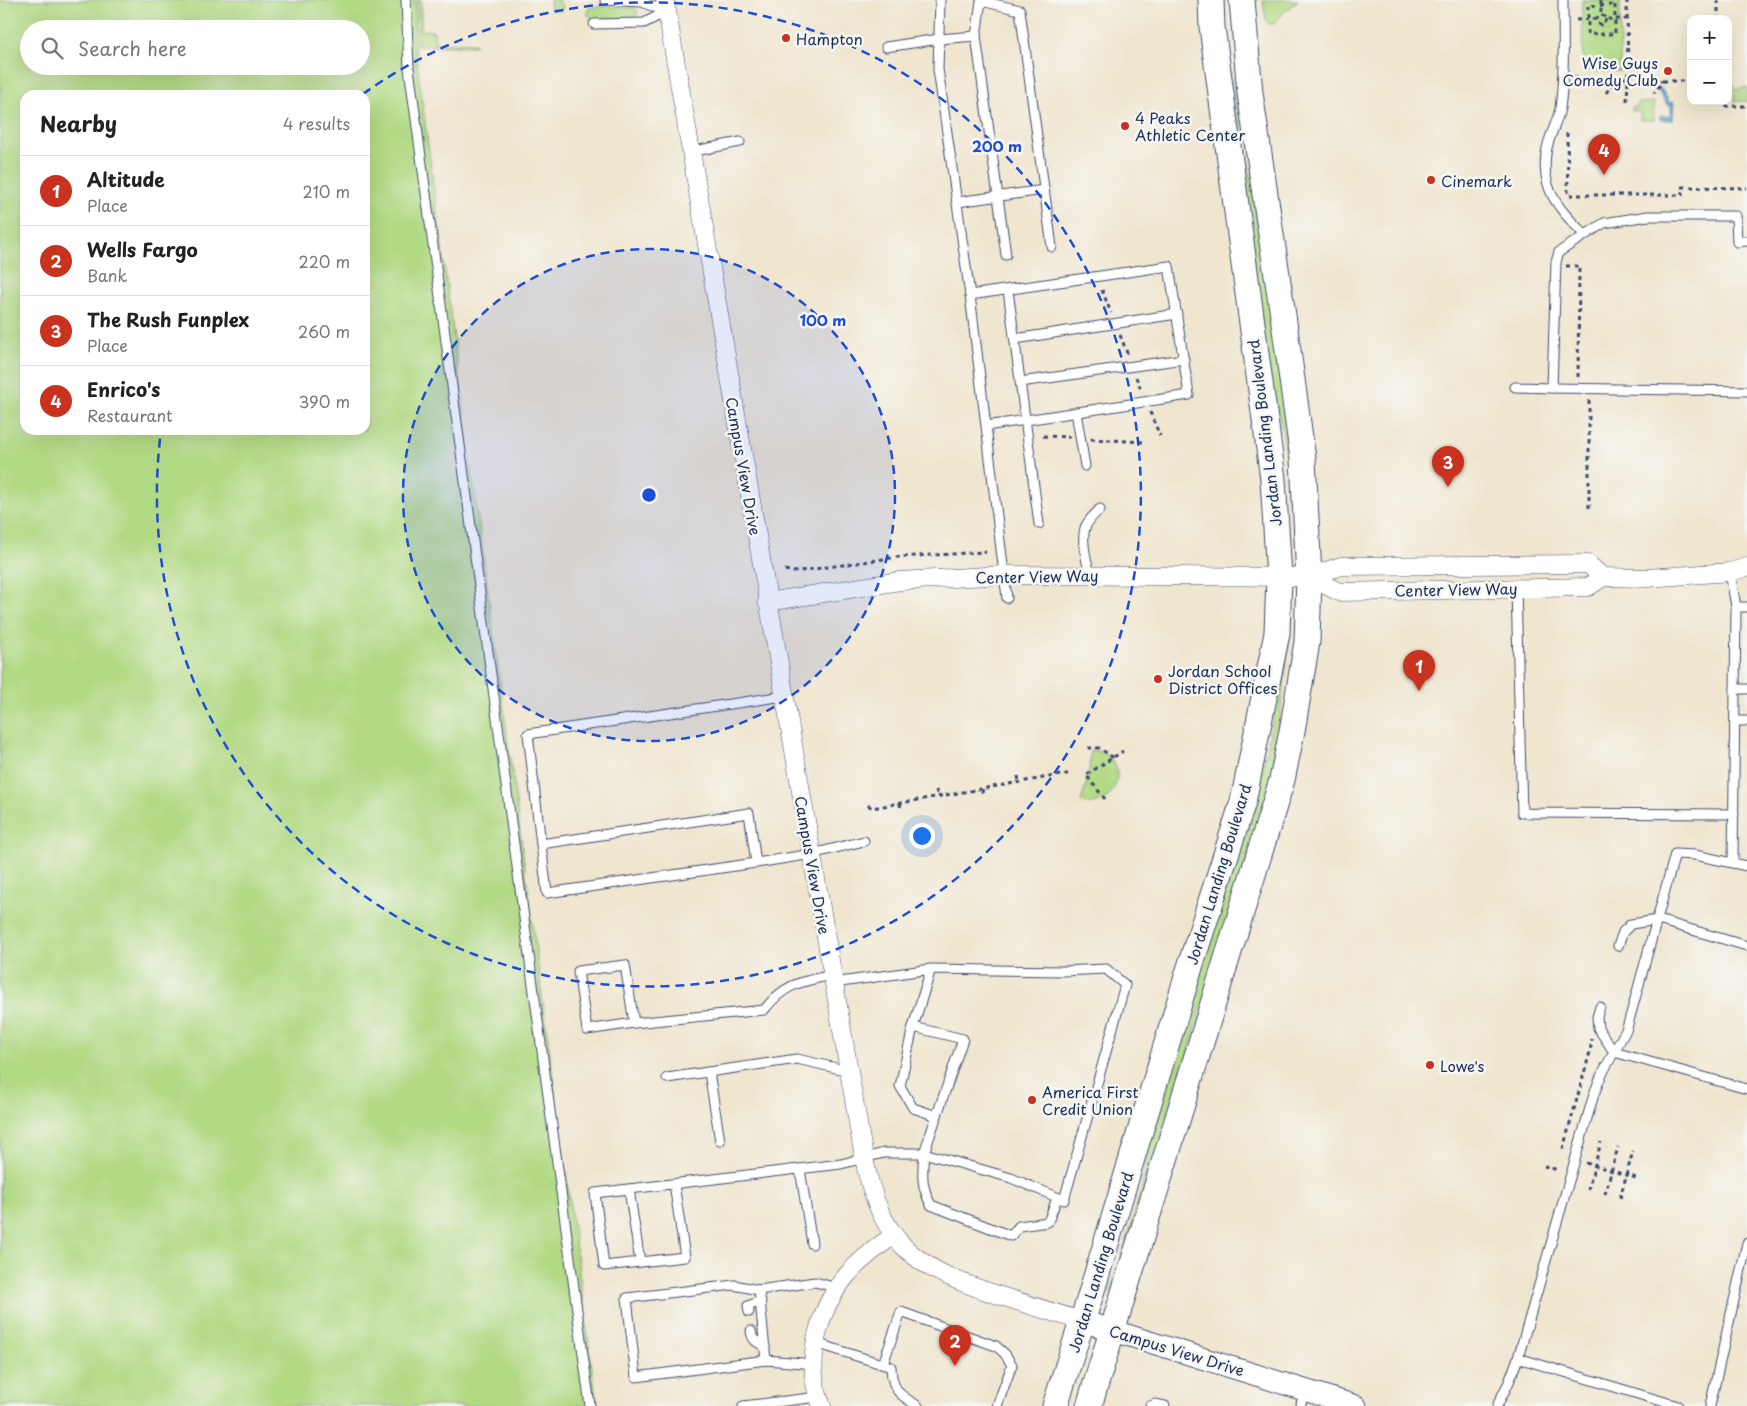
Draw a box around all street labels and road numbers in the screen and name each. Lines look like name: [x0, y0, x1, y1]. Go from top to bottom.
street label: Jordan Landing Boulevard: [1241, 338, 1287, 528]
street label: Campus View Drive: [721, 395, 767, 537]
street label: Center View Way: [975, 563, 1099, 589]
street label: Center View Way: [1394, 576, 1518, 602]
street label: Jordan Landing Boulevard: [1180, 781, 1256, 967]
street label: Campus View Drive: [790, 794, 836, 936]
street label: Jordan Landing Boulevard: [1062, 1169, 1138, 1355]
street label: Campus View Drive: [1107, 1319, 1247, 1381]

